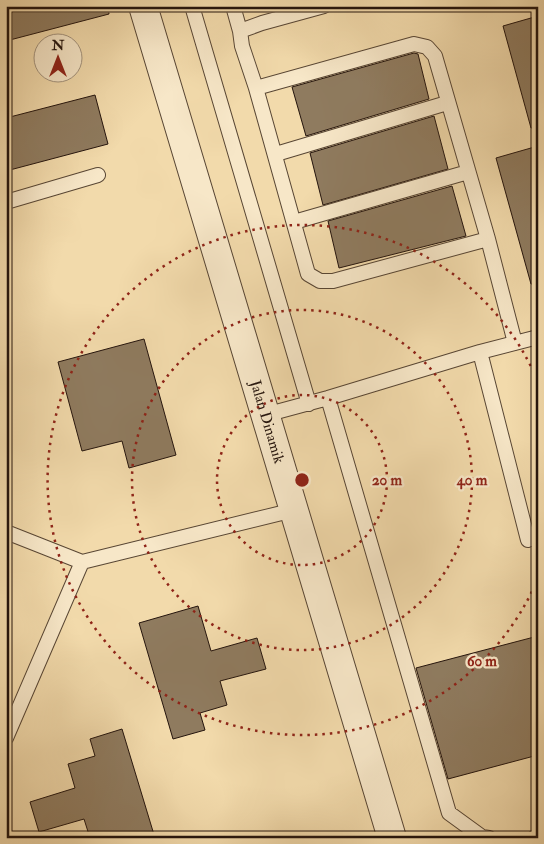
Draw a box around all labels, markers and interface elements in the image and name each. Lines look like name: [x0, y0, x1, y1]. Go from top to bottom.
north arrow: [32, 32, 82, 82]
text: N: [51, 37, 65, 54]
street label: Jalan Dinamik: [245, 377, 289, 466]
centre of rings: [293, 471, 311, 489]
text: 20 m: [372, 471, 402, 490]
text: 40 m: [456, 471, 488, 490]
text: 60 m: [467, 652, 497, 671]

